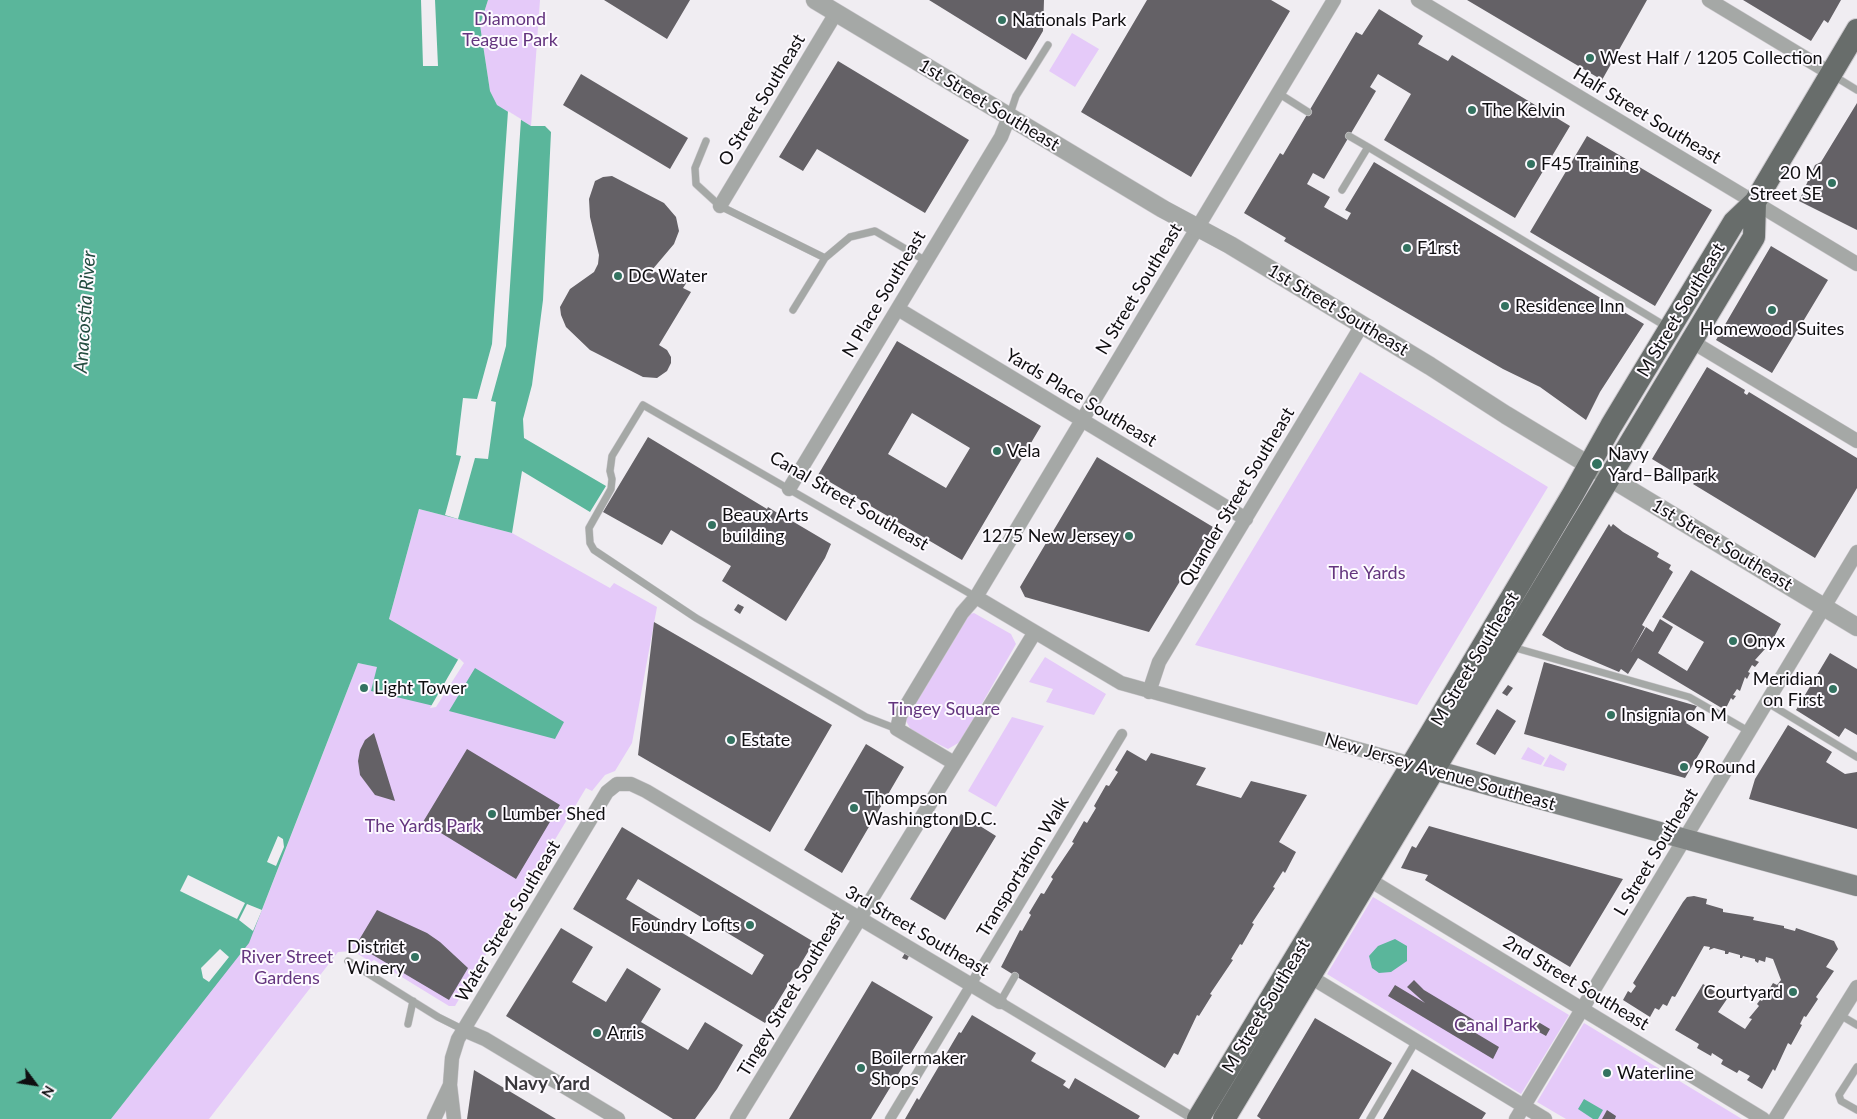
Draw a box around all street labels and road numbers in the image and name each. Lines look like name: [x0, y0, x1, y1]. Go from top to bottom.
street label: O Street Southeast: [714, 30, 810, 170]
street label: 1st Street Southeast: [915, 54, 1063, 156]
street label: Half Street Southeast: [1569, 63, 1725, 169]
street label: N Street Southeast: [1091, 219, 1187, 359]
street label: N Place Southeast: [838, 227, 930, 361]
street label: M Street Southeast: [1632, 239, 1730, 381]
street label: 1st Street Southeast: [1264, 259, 1412, 361]
street label: Yards Place Southeast: [1002, 344, 1160, 452]
street label: Quander Street Southeast: [1175, 403, 1299, 591]
street label: Canal Street Southeast: [766, 447, 932, 555]
street label: 1st Street Southeast: [1648, 494, 1796, 596]
street label: M Street Southeast: [1426, 588, 1524, 730]
street label: New Jersey Avenue Southeast: [1322, 729, 1558, 815]
street label: L Street Southeast: [1609, 784, 1703, 920]
street label: Transportation Walk: [973, 793, 1073, 941]
street label: Water Street Southeast: [451, 836, 565, 1006]
street label: 3rd Street Southeast: [841, 881, 993, 981]
street label: Tingey Street Southeast: [733, 908, 849, 1080]
street label: 2nd Street Southeast: [1499, 931, 1653, 1035]
street label: M Street Southeast: [1217, 935, 1315, 1077]

